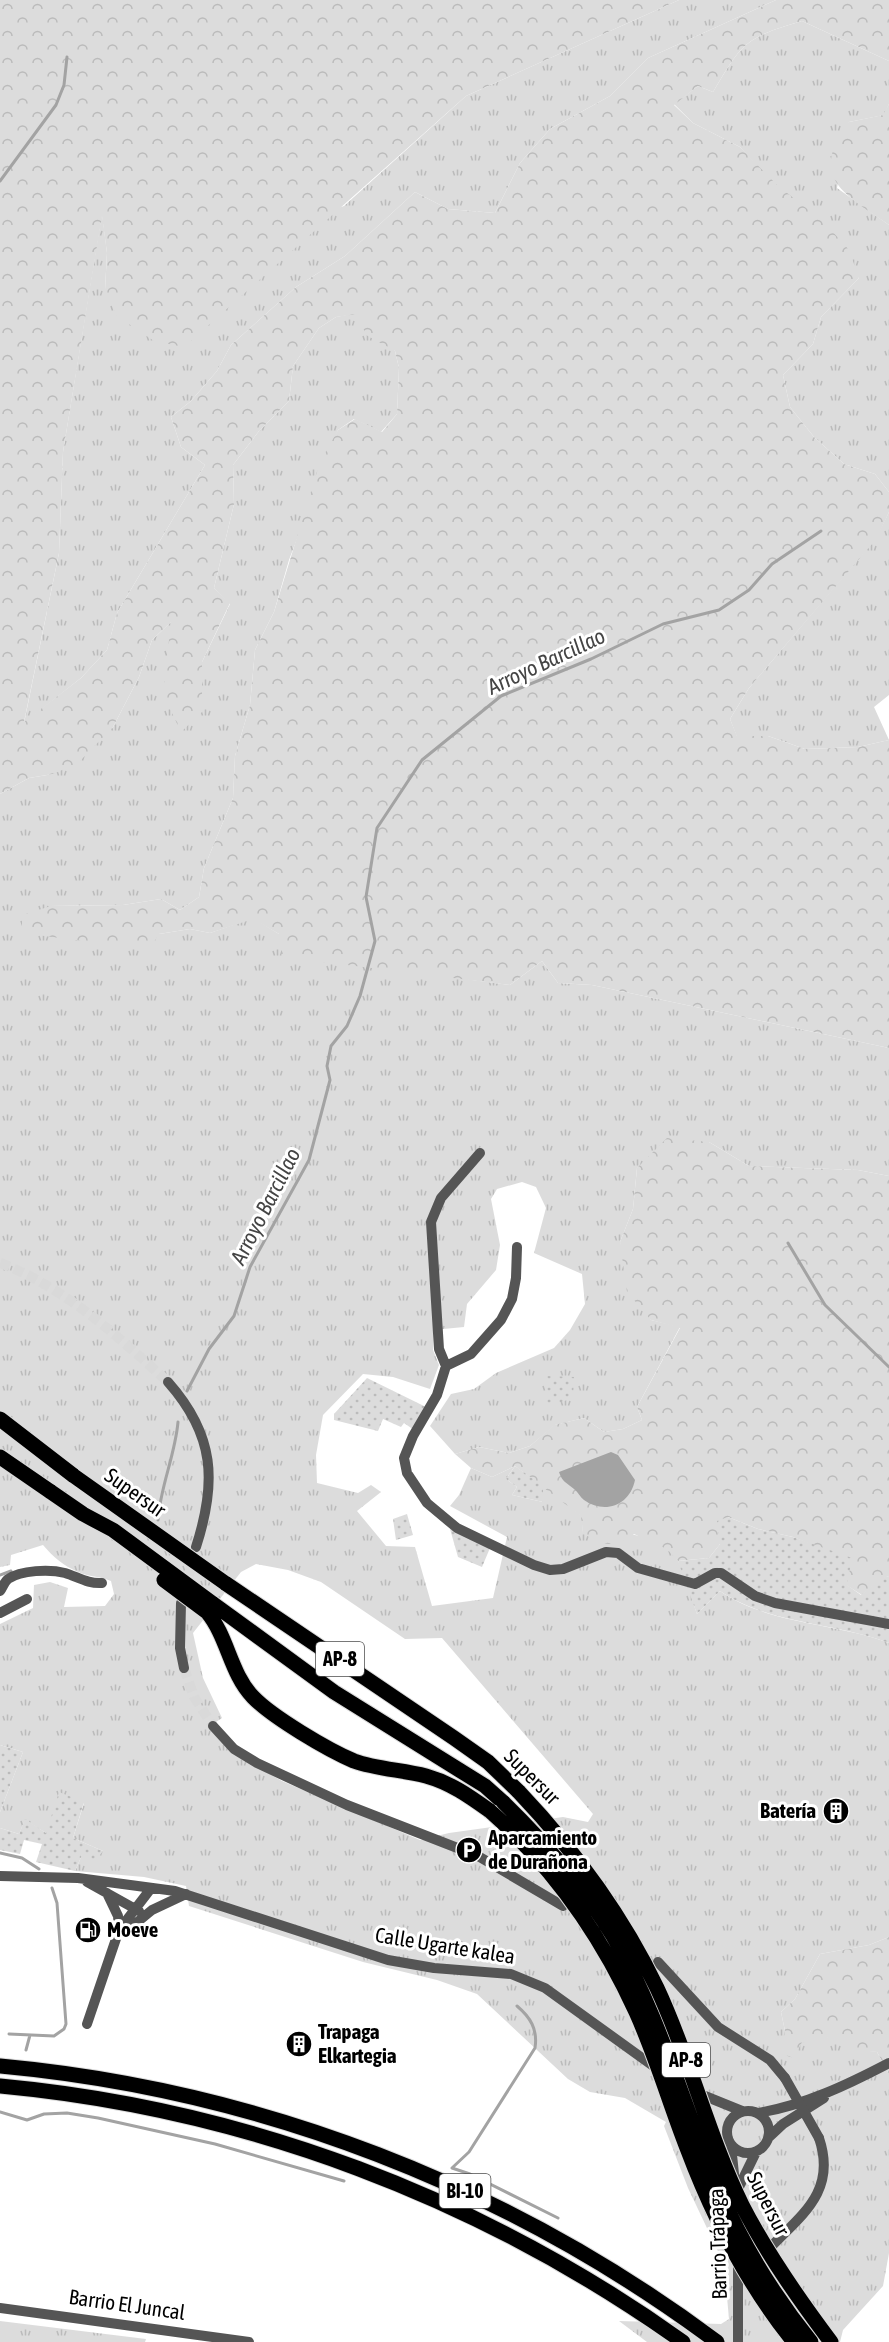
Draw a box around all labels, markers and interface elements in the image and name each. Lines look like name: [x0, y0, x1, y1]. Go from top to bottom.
water label: Arroyo Barcillao: [482, 622, 609, 700]
water label: Arroyo Barcillao: [224, 1144, 305, 1269]
street label: Supersur: [101, 1463, 171, 1522]
road number: AP-8: [316, 1642, 364, 1676]
street label: Supersur: [500, 1744, 566, 1810]
building icon: Batería: [821, 1796, 851, 1826]
place label: Batería: [760, 1798, 816, 1822]
place label: Aparcamiento de Durañona: [487, 1825, 597, 1873]
parking icon: Aparcamiento de Durañona: [454, 1835, 484, 1865]
fuel station icon: Moeve: [73, 1915, 103, 1945]
place label: Moeve: [107, 1917, 158, 1941]
street label: Calle Ugarte kalea: [374, 1922, 517, 1968]
place label: Trapaga Elkartegia: [318, 2019, 397, 2067]
building icon: Trapaga Elkartegia: [284, 2029, 314, 2059]
road number: AP-8: [662, 2043, 710, 2077]
street label: Supersur: [743, 2168, 795, 2240]
road number: BI-10: [440, 2174, 490, 2208]
street label: Barrio Trápaga: [703, 2188, 731, 2300]
street label: Barrio El Juncal: [67, 2284, 187, 2324]

